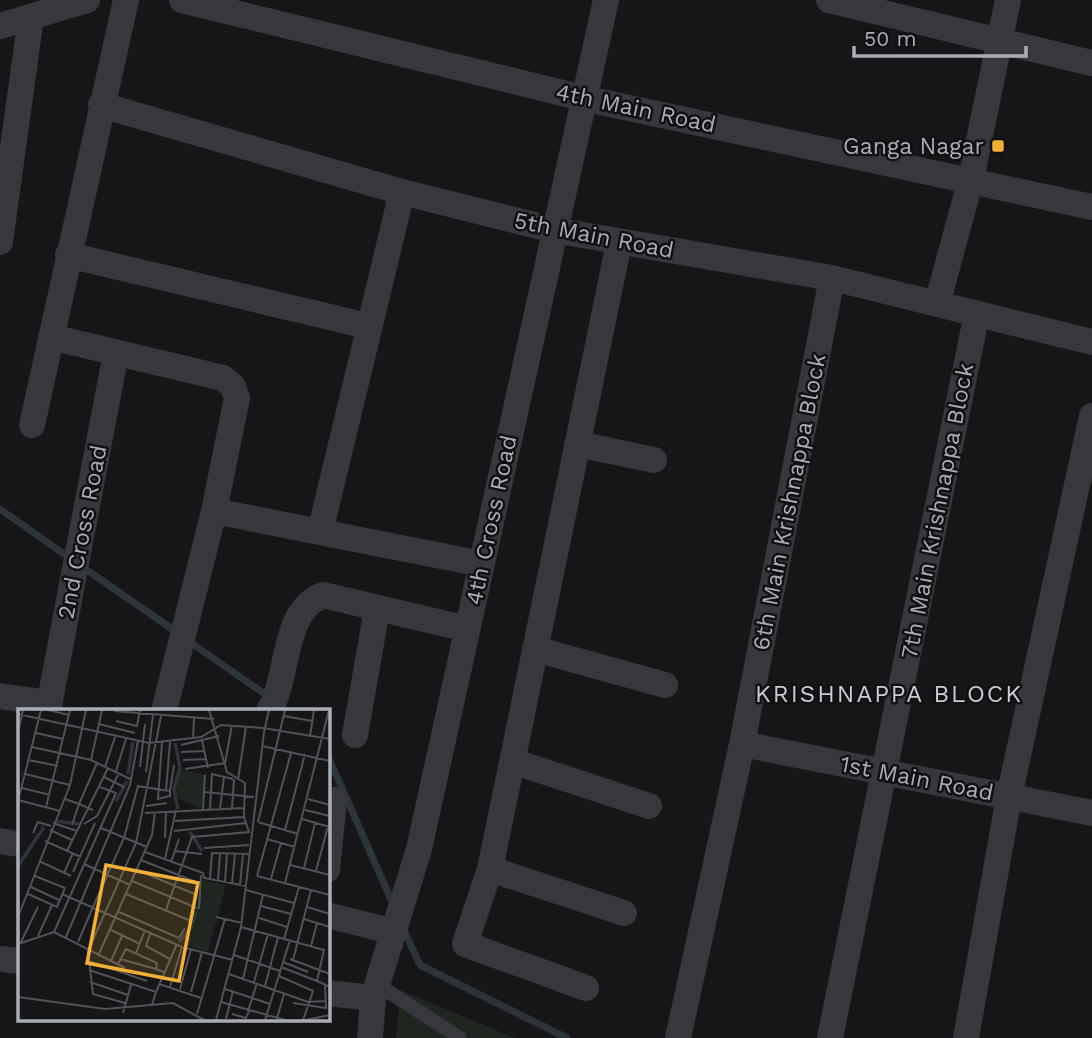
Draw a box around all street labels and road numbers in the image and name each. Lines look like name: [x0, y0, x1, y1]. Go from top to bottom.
street label: 4th Main Road: [554, 78, 718, 139]
street label: 5th Main Road: [512, 207, 676, 264]
street label: 6th Main Krishnappa Block: [747, 352, 832, 653]
street label: 7th Main Krishnappa Block: [896, 361, 979, 661]
street label: 4th Cross Road: [460, 433, 523, 607]
street label: 2nd Cross Road: [52, 443, 113, 621]
street label: 1st Main Road: [838, 750, 996, 807]

